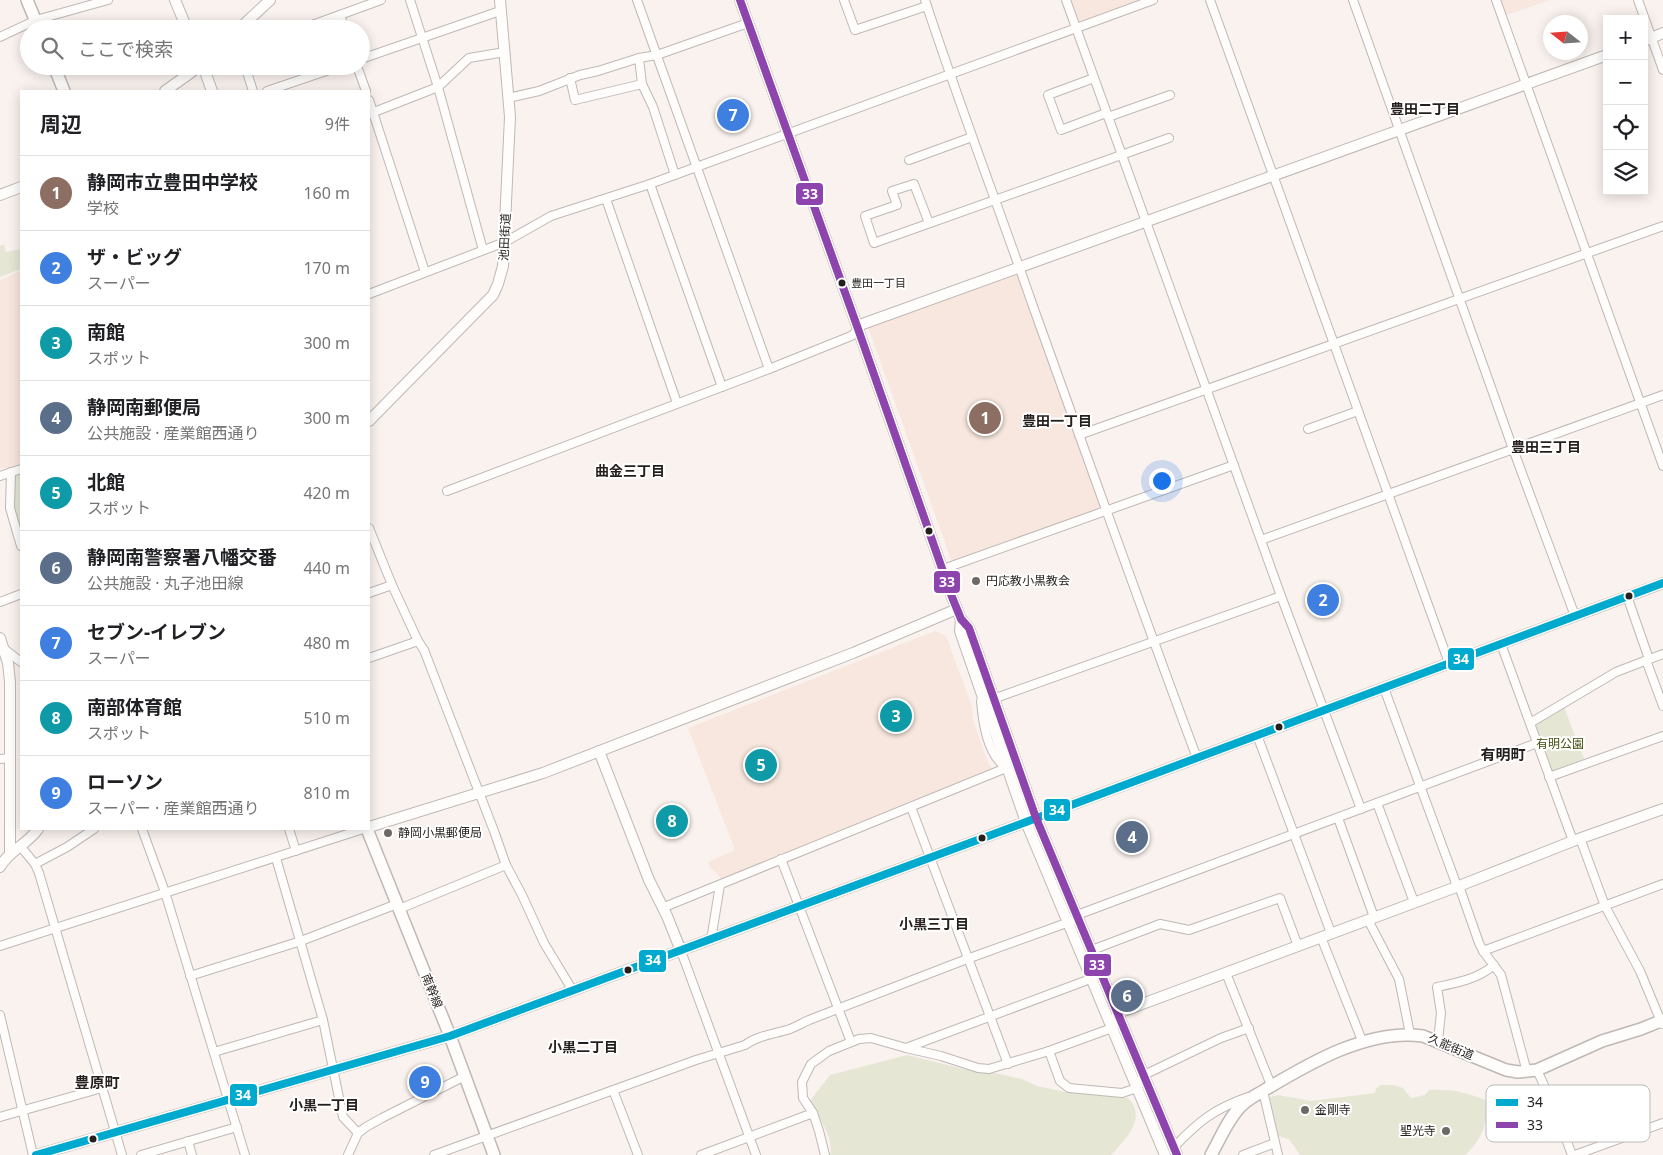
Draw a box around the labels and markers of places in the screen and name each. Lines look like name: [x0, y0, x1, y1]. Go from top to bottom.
pin: 7: [717, 96, 749, 134]
place label: 豊田一丁目: [851, 275, 906, 290]
marker: 豊田一丁目: [837, 278, 847, 288]
pin: 1: [969, 399, 1001, 437]
unlabelled marker: [924, 526, 934, 536]
place label: 円応教小黒教会: [986, 572, 1070, 589]
marker: 円応教小黒教会: [970, 575, 982, 587]
pin: 2: [1307, 581, 1339, 619]
unlabelled marker: [1624, 591, 1634, 601]
pin: 3: [880, 697, 912, 735]
unlabelled marker: [1274, 722, 1284, 732]
pin: 5: [745, 746, 777, 784]
pin: 8: [656, 802, 688, 840]
pin: 4: [1116, 818, 1148, 856]
place label: 静岡小黒郵便局: [398, 824, 482, 841]
marker: 静岡小黒郵便局: [382, 827, 394, 839]
unlabelled marker: [977, 833, 987, 843]
unlabelled marker: [623, 965, 633, 975]
pin: 6: [1111, 977, 1143, 1015]
pin: 9: [409, 1063, 441, 1101]
place label: 金剛寺: [1315, 1101, 1351, 1118]
marker: 金剛寺: [1299, 1104, 1311, 1116]
place label: 聖光寺: [1400, 1122, 1436, 1139]
marker: 聖光寺: [1440, 1125, 1452, 1137]
unlabelled marker: [88, 1134, 98, 1144]

